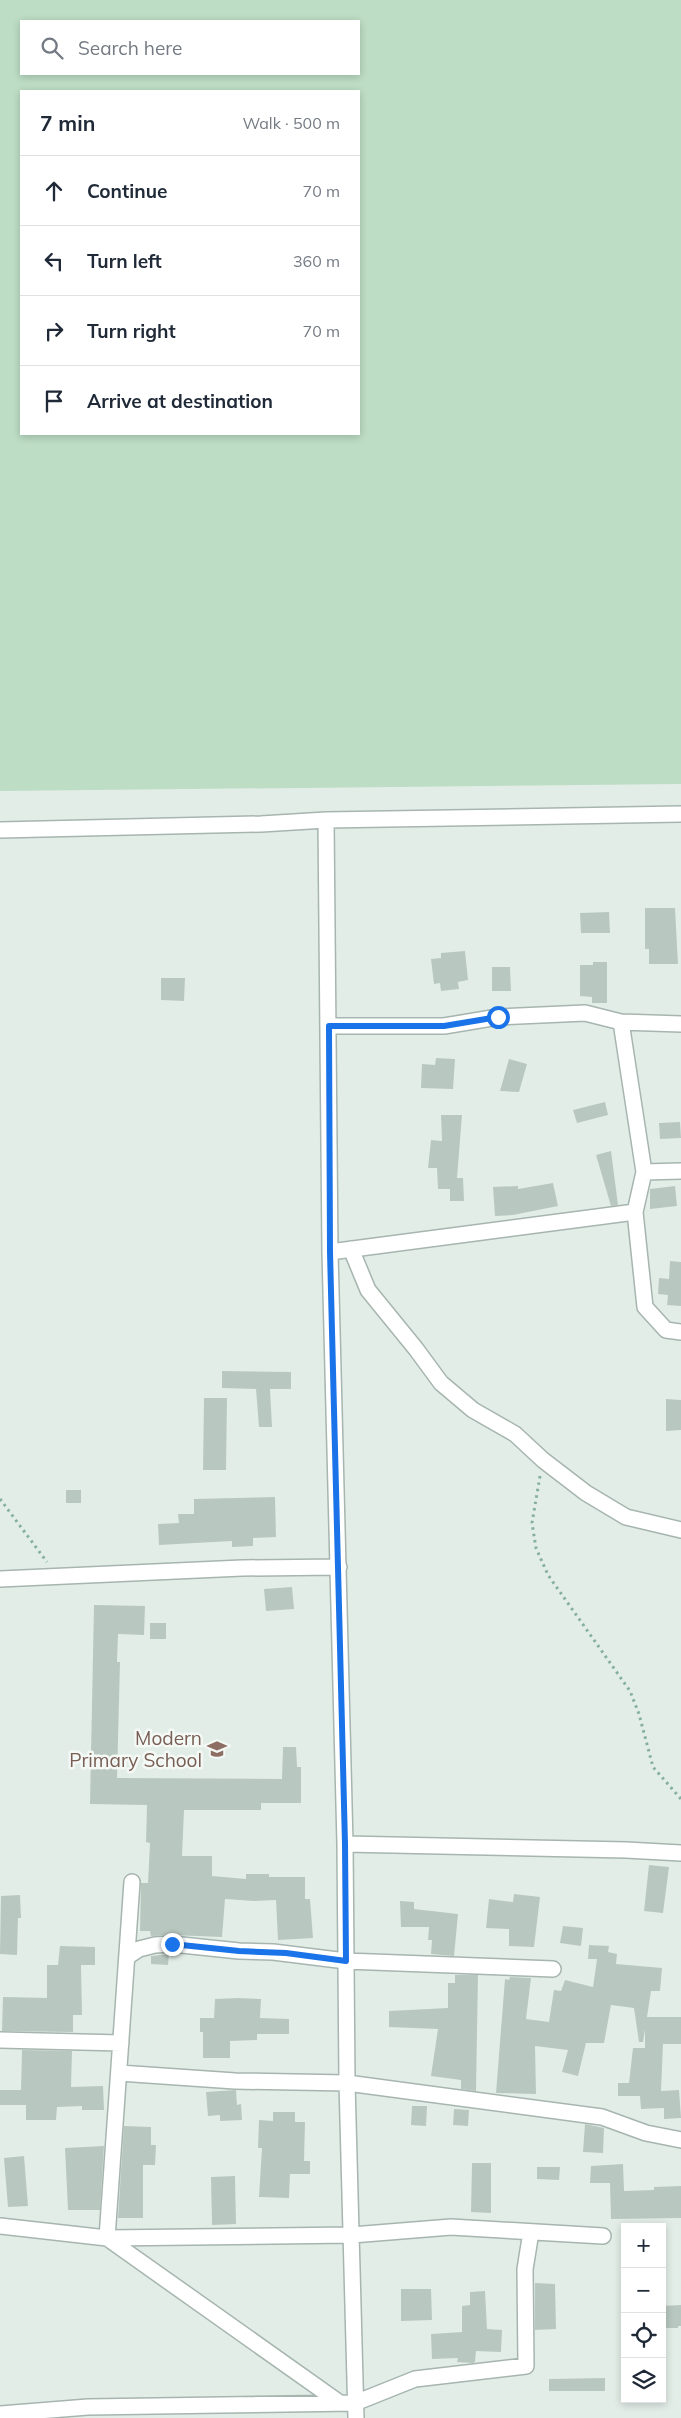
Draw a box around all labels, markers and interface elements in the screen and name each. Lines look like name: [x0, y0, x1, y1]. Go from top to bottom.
search box: [20, 20, 360, 75]
icon: search: [38, 34, 66, 62]
text: Search here: [78, 36, 182, 60]
text: 7 min: [40, 110, 95, 136]
text: Walk · 500 m: [242, 113, 340, 133]
icon: ahead: [40, 177, 68, 205]
text: Continue: [87, 179, 167, 203]
text: 70 m: [303, 181, 340, 201]
icon: left: [40, 247, 68, 275]
text: Turn left: [87, 249, 162, 273]
text: 360 m: [293, 251, 340, 271]
icon: right: [40, 317, 68, 345]
text: Turn right: [87, 319, 176, 343]
text: 70 m: [303, 321, 340, 341]
icon: arrive: [40, 387, 68, 415]
text: Arrive at destination: [87, 389, 273, 413]
route start: [487, 1006, 510, 1029]
place label: Modern Primary School: [69, 1726, 202, 1772]
school or university icon: Modern Primary School: [206, 1738, 228, 1760]
route end: [161, 1933, 184, 1956]
map controls: [621, 2223, 666, 2403]
button: +: [621, 2223, 666, 2268]
button: −: [621, 2268, 666, 2313]
button: locate: [621, 2313, 666, 2358]
button: layers: [621, 2358, 666, 2403]

